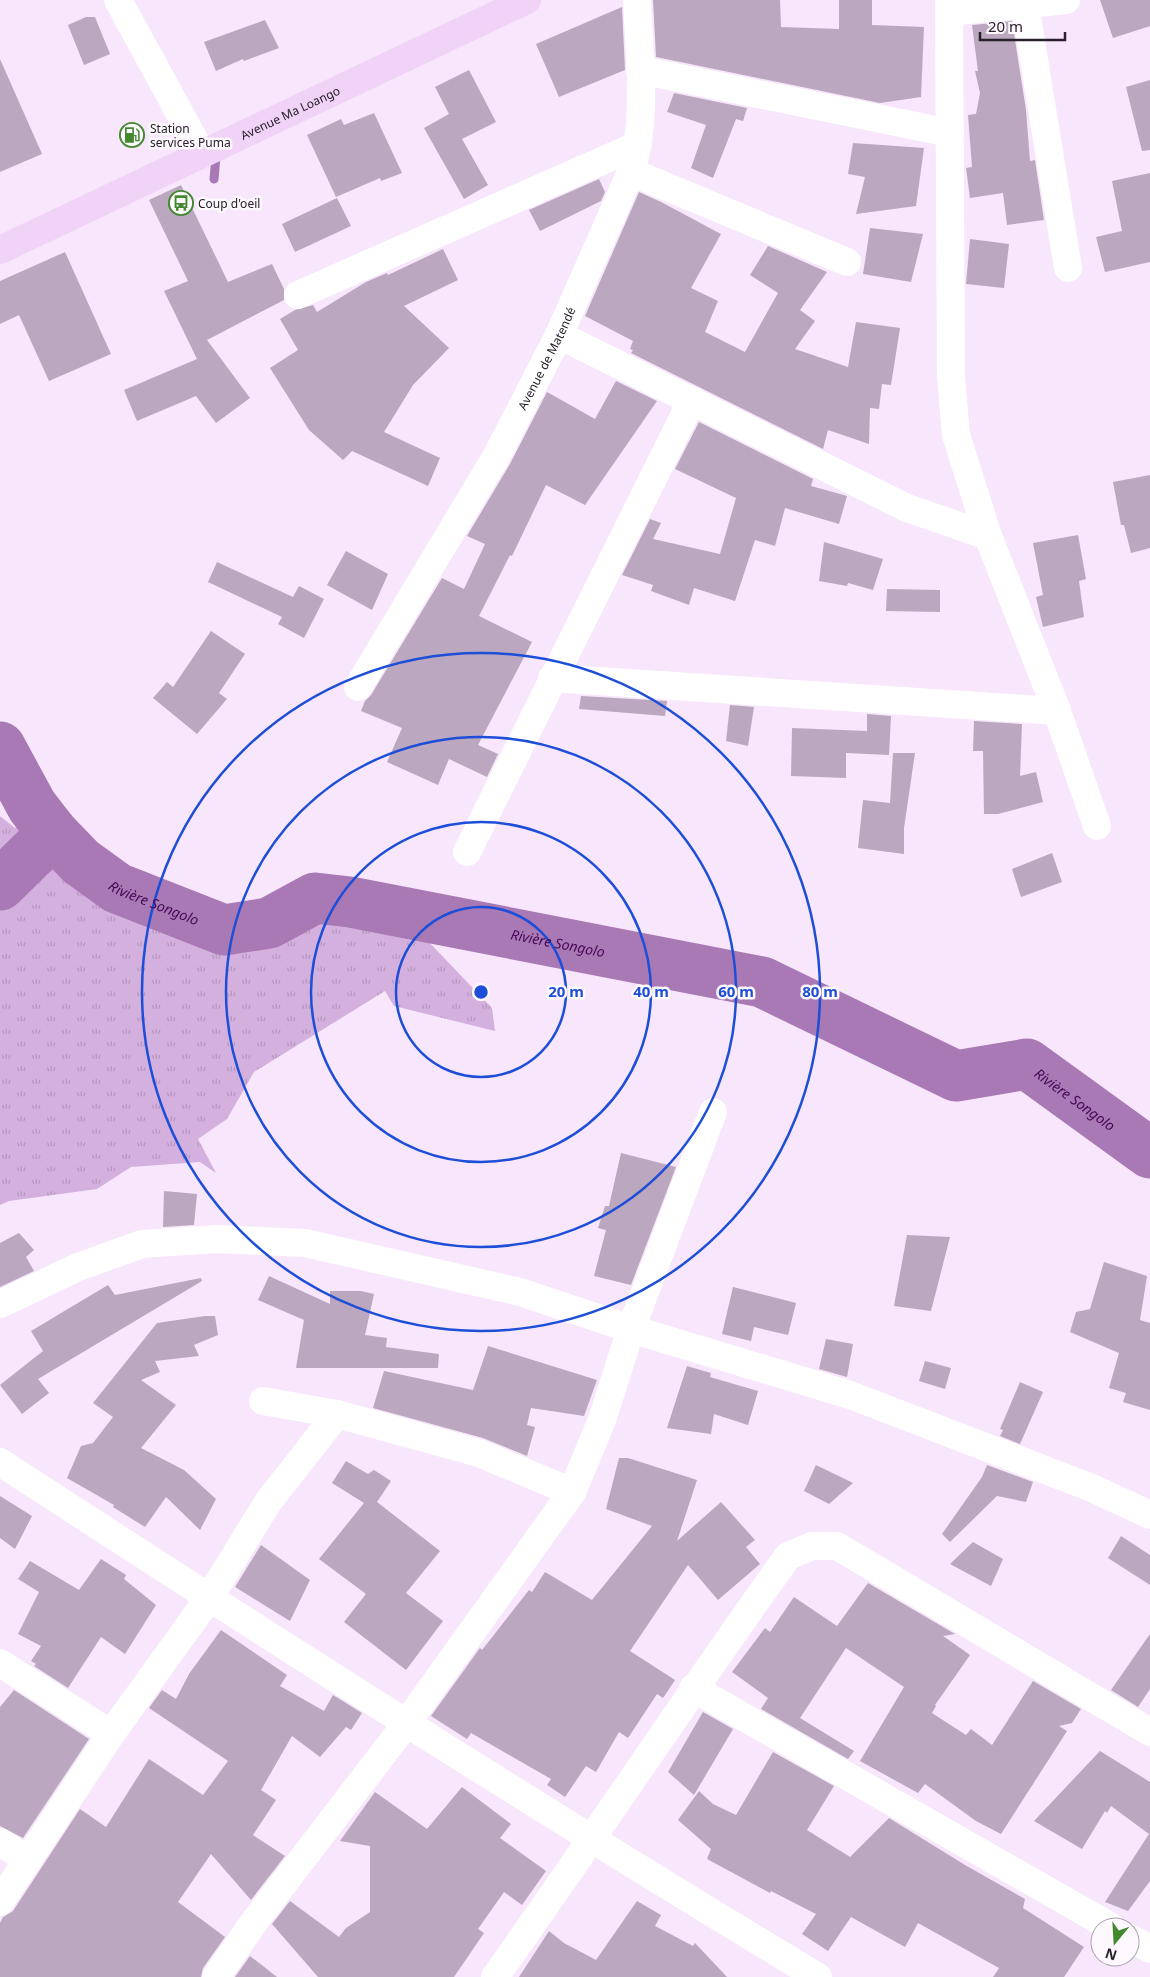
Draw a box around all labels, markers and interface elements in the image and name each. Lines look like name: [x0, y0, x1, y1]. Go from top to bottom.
scale bar: [980, 10, 1065, 42]
text: 20 m: [988, 16, 1023, 36]
street label: Avenue Ma Loango: [237, 82, 343, 143]
place label: Station services Puma: [150, 120, 231, 151]
fuel station icon: Station services Puma: [119, 122, 145, 148]
bus stop icon: Coup d'oeil: [168, 190, 194, 216]
place label: Coup d'oeil: [198, 195, 260, 212]
street label: Avenue de Matendé: [513, 304, 579, 413]
water label: Rivière Songolo: [105, 876, 202, 929]
water label: Rivière Songolo: [509, 924, 607, 961]
text: 20 m: [548, 981, 584, 1001]
text: 40 m: [633, 981, 669, 1001]
text: 60 m: [718, 981, 754, 1001]
text: 80 m: [802, 981, 838, 1001]
centre of rings: [472, 983, 490, 1001]
water label: Rivière Songolo: [1031, 1063, 1120, 1135]
north arrow: [1090, 1917, 1140, 1967]
text: N: [1102, 1944, 1119, 1966]

